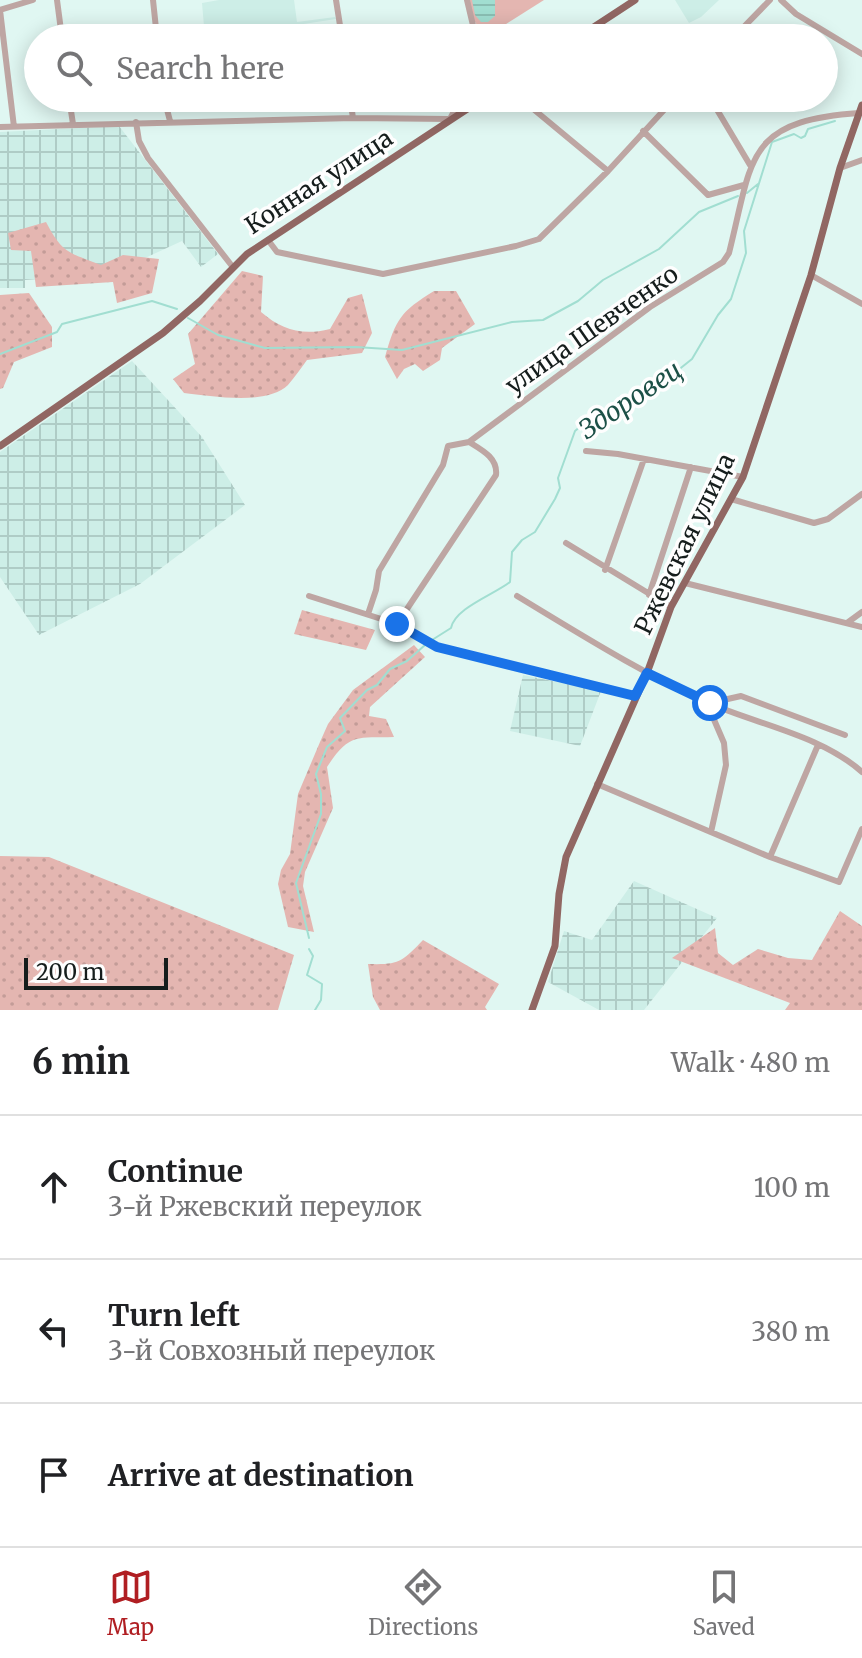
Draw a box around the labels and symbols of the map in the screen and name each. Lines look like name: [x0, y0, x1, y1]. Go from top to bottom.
street label: Конная улица: [239, 122, 398, 241]
street label: улица Шевченко: [499, 258, 684, 401]
water label: Здоровец: [572, 353, 688, 446]
street label: Ржевская улица: [627, 448, 742, 639]
route end: [379, 606, 415, 642]
route start: [692, 685, 728, 721]
scale bar: [24, 954, 168, 990]

